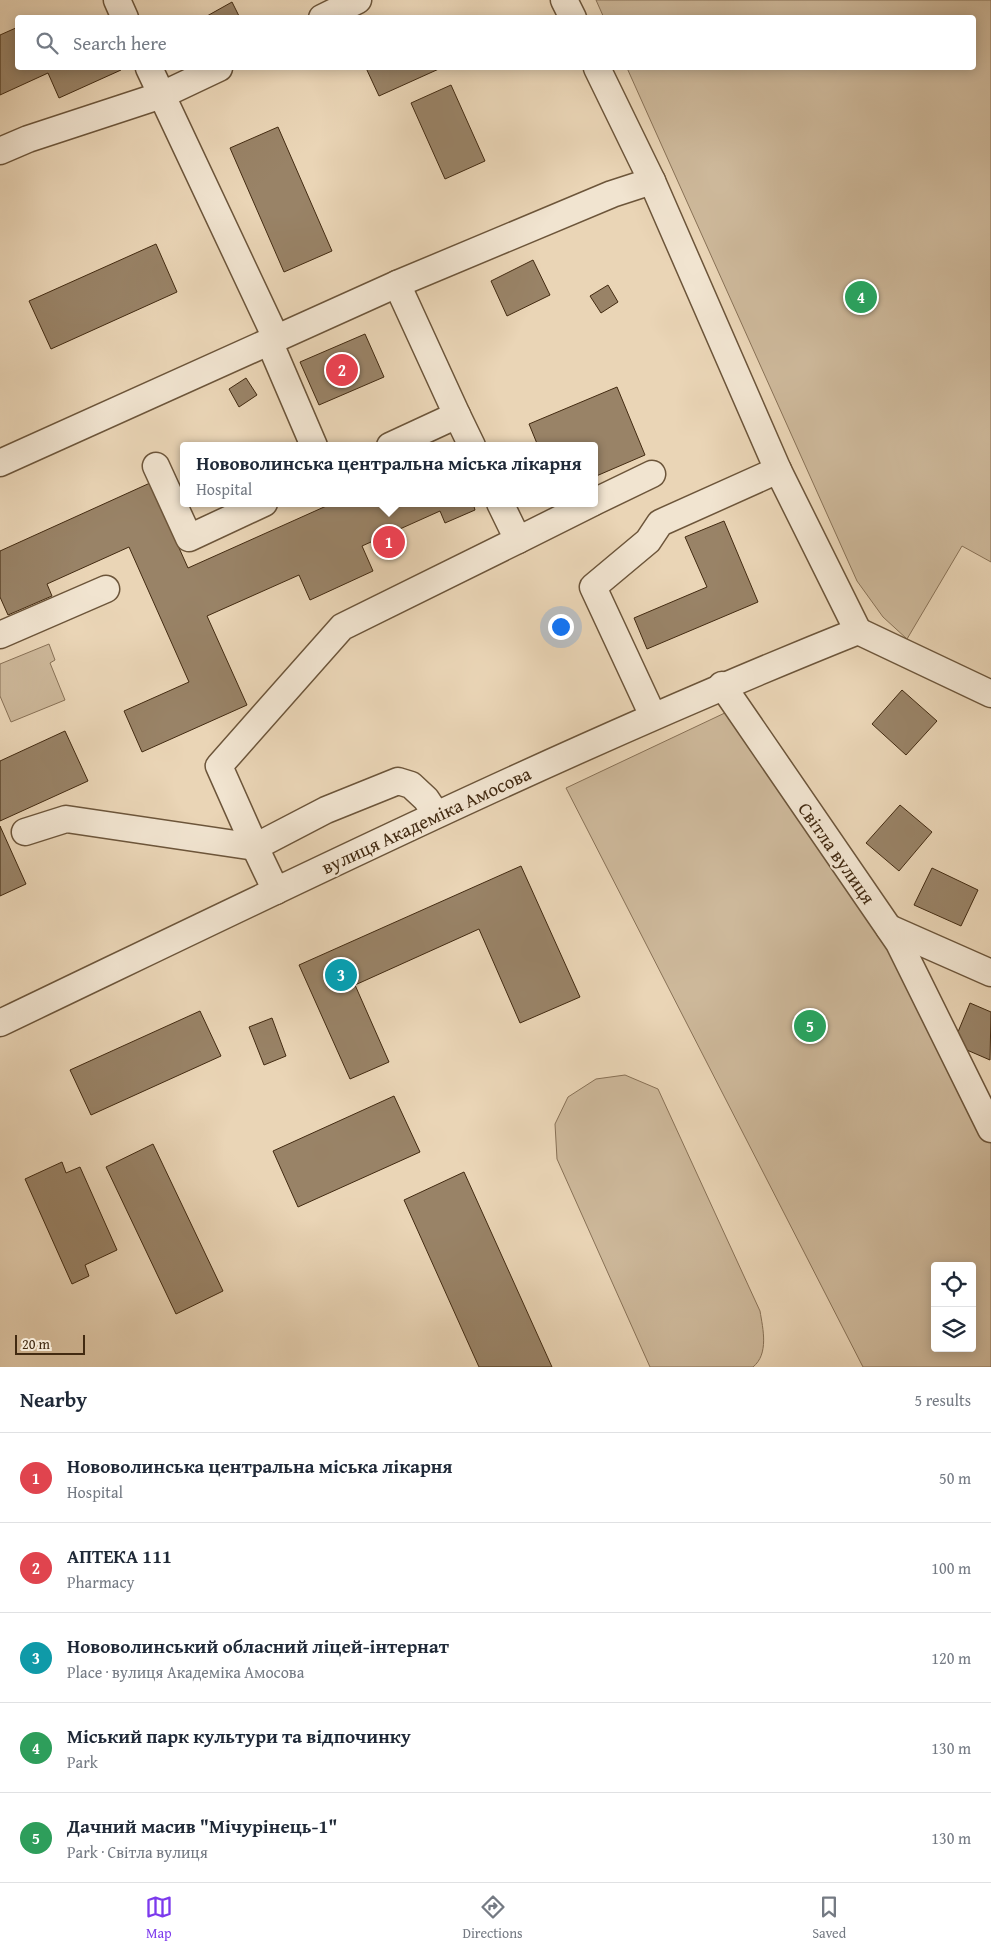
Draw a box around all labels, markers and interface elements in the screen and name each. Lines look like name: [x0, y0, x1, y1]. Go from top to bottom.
search box: [15, 15, 976, 70]
icon: search: [33, 29, 61, 57]
text: Search here: [73, 29, 167, 57]
pin: 4: [845, 278, 877, 316]
pin: 2: [326, 351, 358, 389]
popup: [180, 442, 598, 507]
text: Нововолинська центральна міська лікарня: [196, 449, 582, 477]
text: Hospital: [196, 477, 252, 501]
pin: 1: [373, 523, 405, 561]
your location: [548, 614, 574, 640]
street label: вулиця Академіка Амосова: [317, 759, 535, 881]
street label: Світла вулиця: [791, 796, 883, 910]
pin: 3: [325, 956, 357, 994]
pin: 5: [794, 1007, 826, 1045]
map controls: [931, 1262, 976, 1352]
button: locate: [931, 1262, 976, 1307]
button: layers: [931, 1307, 976, 1352]
scale bar: [15, 1332, 85, 1355]
text: 20 m: [22, 1334, 50, 1354]
text: Nearby: [20, 1384, 87, 1415]
text: 5 results: [914, 1388, 971, 1412]
text: Нововолинська центральна міська лікарня: [67, 1452, 453, 1480]
text: 1: [32, 1466, 40, 1490]
text: 50 m: [939, 1466, 971, 1490]
text: Hospital: [67, 1480, 123, 1504]
text: АПТЕКА 111: [67, 1542, 172, 1570]
text: 2: [32, 1556, 40, 1580]
text: 100 m: [931, 1556, 971, 1580]
text: Pharmacy: [67, 1570, 134, 1594]
text: Нововолинський обласний ліцей-інтернат: [67, 1632, 449, 1660]
text: 3: [32, 1646, 40, 1670]
text: 120 m: [931, 1646, 971, 1670]
text: Place · вулиця Академіка Амосова: [67, 1660, 304, 1684]
text: Міський парк культури та відпочинку: [67, 1722, 411, 1750]
text: 4: [32, 1736, 40, 1760]
text: 130 m: [931, 1736, 971, 1760]
text: Park: [67, 1750, 98, 1774]
text: Дачний масив "Мічурінець-1": [67, 1812, 337, 1840]
text: 5: [32, 1826, 40, 1850]
text: 130 m: [931, 1826, 971, 1850]
text: Park · Світла вулиця: [67, 1840, 208, 1864]
tab: Map: [145, 1893, 173, 1943]
tab: Directions: [462, 1893, 523, 1943]
tab: Saved: [812, 1893, 846, 1943]

